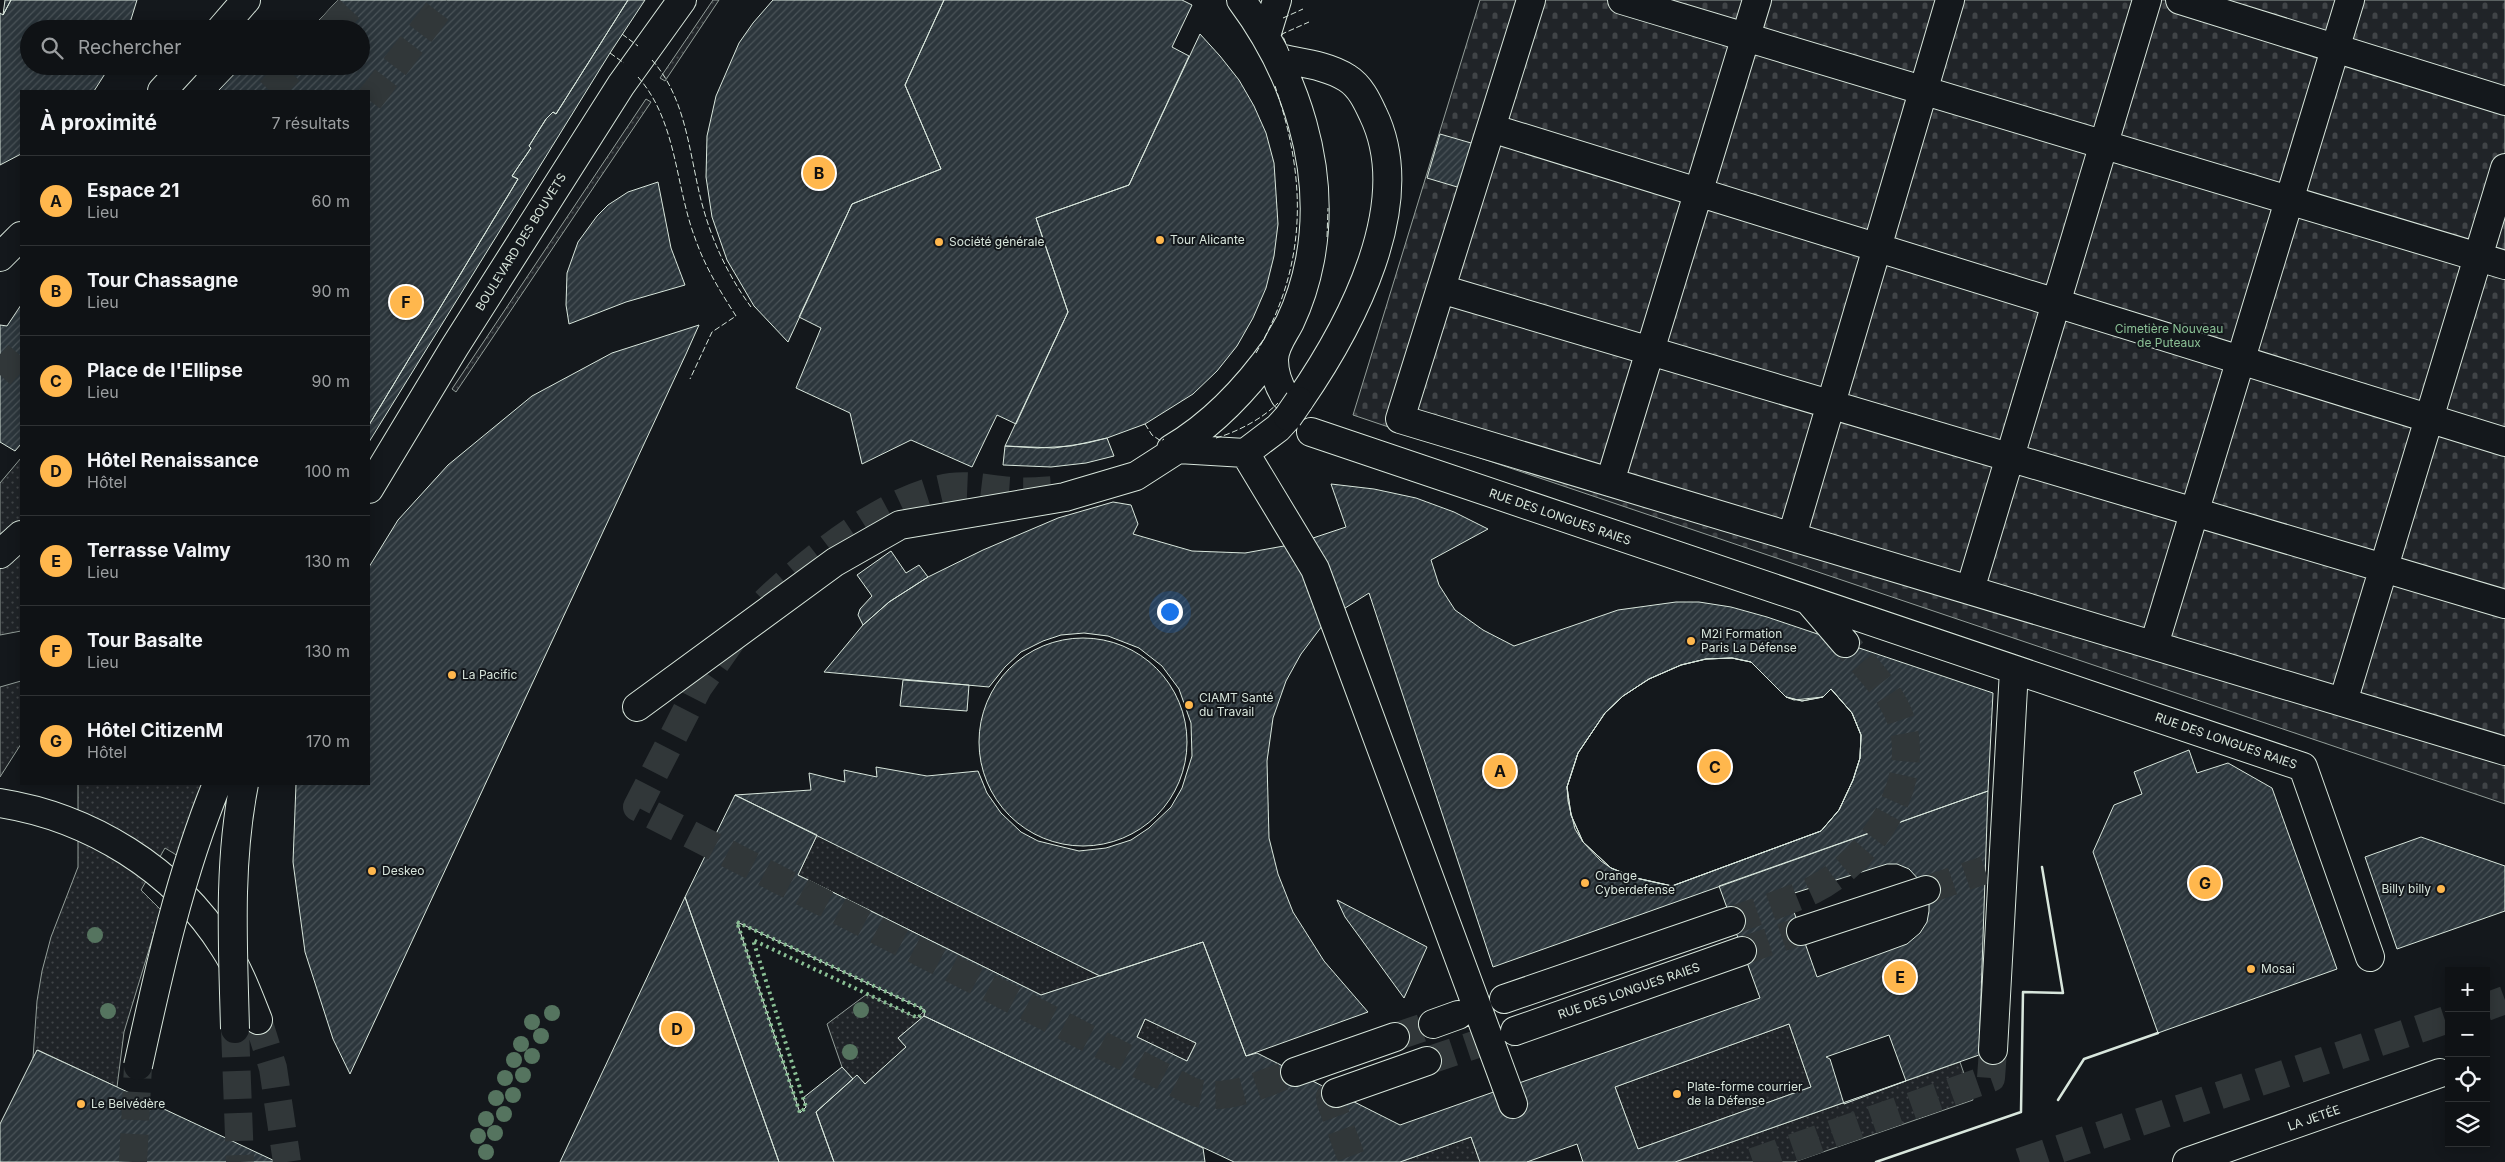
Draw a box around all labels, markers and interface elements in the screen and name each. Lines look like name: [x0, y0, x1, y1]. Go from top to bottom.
search box: [20, 20, 370, 75]
icon: search: [38, 34, 66, 62]
text: Rechercher: [78, 36, 181, 59]
text: À proximité: [40, 110, 157, 135]
text: 7 résultats: [272, 113, 350, 133]
pin: B: [803, 154, 835, 192]
street label: BOULEVARD DES BOUVETS: [472, 170, 569, 313]
text: Espace 21: [87, 179, 180, 202]
text: A: [50, 191, 62, 211]
text: 60 m: [311, 191, 350, 211]
text: Lieu: [87, 202, 119, 222]
place label: Tour Alicante: [1170, 232, 1245, 247]
place label: Société générale: [949, 234, 1044, 249]
marker: Tour Alicante: [1154, 234, 1166, 246]
marker: Société générale: [933, 236, 945, 248]
text: Tour Chassagne: [87, 269, 238, 292]
text: B: [51, 281, 61, 301]
text: 90 m: [311, 281, 350, 301]
pin: F: [390, 283, 422, 321]
text: Lieu: [87, 292, 119, 312]
park label: Cimetière Nouveau de Puteaux: [2115, 321, 2223, 350]
text: Place de l'Ellipse: [87, 359, 243, 382]
text: C: [50, 371, 62, 391]
text: 90 m: [311, 371, 350, 391]
text: Lieu: [87, 382, 119, 402]
text: Hôtel Renaissance: [87, 449, 259, 472]
text: D: [50, 461, 62, 481]
text: 100 m: [305, 461, 350, 481]
text: Hôtel: [87, 472, 127, 492]
street label: RUE DES LONGUES RAIES: [1487, 485, 1633, 548]
text: Terrasse Valmy: [87, 539, 231, 562]
text: E: [51, 551, 61, 571]
text: 130 m: [305, 551, 350, 571]
text: Lieu: [87, 562, 119, 582]
your location: [1157, 599, 1183, 625]
place label: M2i Formation Paris La Défense: [1701, 626, 1797, 655]
text: Tour Basalte: [87, 629, 203, 652]
marker: M2i Formation Paris La Défense: [1685, 635, 1697, 647]
text: F: [51, 641, 61, 661]
text: 130 m: [305, 641, 350, 661]
text: Lieu: [87, 652, 119, 672]
place label: La Pacific: [462, 667, 517, 682]
marker: La Pacific: [446, 669, 458, 681]
place label: CIAMT Santé du Travail: [1199, 690, 1274, 719]
marker: CIAMT Santé du Travail: [1183, 699, 1195, 711]
street label: RUE DES LONGUES RAIES: [2153, 709, 2299, 772]
text: Hôtel CitizenM: [87, 719, 223, 742]
text: G: [50, 731, 62, 751]
text: 170 m: [306, 731, 350, 751]
text: Hôtel: [87, 742, 127, 762]
pin: C: [1699, 748, 1731, 786]
pin: A: [1484, 752, 1516, 790]
place label: Deskeo: [382, 863, 425, 878]
pin: G: [2189, 864, 2221, 902]
marker: Deskeo: [366, 865, 378, 877]
place label: Orange Cyberdefense: [1595, 868, 1675, 897]
marker: Orange Cyberdefense: [1579, 877, 1591, 889]
place label: Billy billy: [2381, 881, 2431, 896]
marker: Billy billy: [2435, 883, 2447, 895]
pin: E: [1884, 958, 1916, 996]
street label: RUE DES LONGUES RAIES: [1556, 959, 1702, 1022]
place label: Mosai: [2261, 961, 2295, 976]
marker: Mosai: [2245, 963, 2257, 975]
map controls: [2445, 967, 2490, 1147]
button: +: [2445, 967, 2490, 1012]
pin: D: [661, 1010, 693, 1048]
button: −: [2445, 1012, 2490, 1057]
button: locate: [2445, 1057, 2490, 1102]
place label: Plate-forme courrier de la Défense: [1687, 1079, 1803, 1108]
marker: Plate-forme courrier de la Défense: [1671, 1088, 1683, 1100]
place label: Le Belvédère: [91, 1096, 165, 1111]
marker: Le Belvédère: [75, 1098, 87, 1110]
street label: LA JETÉE: [2286, 1102, 2342, 1134]
button: layers: [2445, 1102, 2490, 1147]

